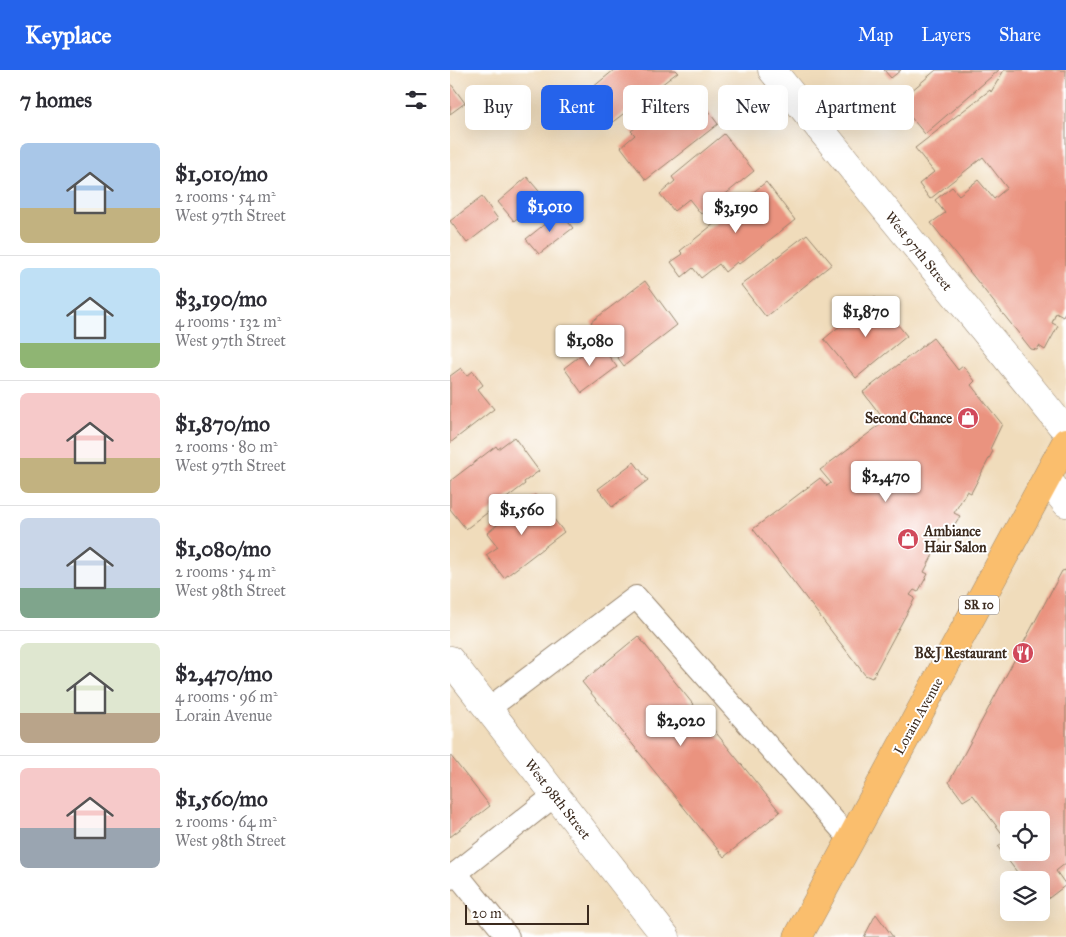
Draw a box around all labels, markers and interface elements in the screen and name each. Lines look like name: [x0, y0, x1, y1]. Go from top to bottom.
text: Keyplace: [25, 20, 112, 50]
text: Map: [858, 24, 893, 46]
text: Layers: [921, 24, 971, 46]
text: Share: [999, 24, 1041, 46]
chip: Buy: [465, 85, 531, 130]
chip: Rent: [541, 85, 613, 130]
chip: Filters: [623, 85, 708, 130]
chip: New: [718, 85, 788, 130]
chip: Apartment: [798, 85, 914, 130]
icon: filters: [402, 86, 430, 114]
text: 7 homes: [20, 87, 92, 113]
text: $1,010/mo: [175, 161, 268, 187]
icon: home: [60, 163, 120, 223]
text: 2 rooms · 54 m²: [175, 187, 276, 206]
pin: $1,010: [509, 190, 591, 233]
pin: $3,190: [695, 191, 777, 234]
text: $1,010: [528, 197, 572, 216]
text: $3,190: [714, 198, 758, 217]
text: West 97th Street: [175, 206, 286, 225]
street label: West 97th Street: [881, 208, 956, 294]
text: $3,190/mo: [175, 286, 267, 312]
icon: home: [60, 288, 120, 348]
pin: $1,870: [825, 296, 907, 338]
text: $1,870: [843, 302, 889, 321]
text: 4 rooms · 132 m²: [175, 312, 281, 331]
pin: $1,080: [549, 324, 631, 367]
text: West 97th Street: [175, 331, 286, 350]
text: $1,080: [566, 331, 614, 350]
shop icon: Second Chance: [956, 406, 980, 430]
place label: Second Chance: [865, 410, 952, 427]
text: $1,870/mo: [175, 411, 270, 437]
icon: home: [60, 413, 120, 473]
text: 2 rooms · 80 m²: [175, 437, 278, 456]
text: West 97th Street: [175, 456, 286, 475]
pin: $2,470: [845, 460, 927, 503]
text: $2,470: [862, 467, 910, 486]
pin: $1,560: [481, 494, 563, 536]
text: $1,560: [500, 500, 544, 519]
place label: Ambiance Hair Salon: [923, 523, 987, 556]
shop icon: Ambiance Hair Salon: [896, 527, 920, 551]
text: $1,080/mo: [175, 536, 271, 562]
icon: home: [60, 538, 120, 598]
text: 2 rooms · 54 m²: [175, 562, 276, 581]
text: West 98th Street: [175, 581, 286, 600]
road number: SR 10: [959, 596, 999, 614]
restaurant icon: B&J Restaurant: [1011, 641, 1035, 665]
place label: B&J Restaurant: [915, 645, 1007, 663]
text: $2,470/mo: [175, 661, 272, 687]
icon: home: [60, 663, 120, 723]
street label: Lorain Avenue: [890, 675, 947, 758]
text: 4 rooms · 96 m²: [175, 687, 278, 706]
pin: $2,020: [640, 704, 722, 747]
text: Lorain Avenue: [175, 706, 272, 725]
text: $2,020: [657, 711, 705, 730]
street label: West 98th Street: [521, 756, 594, 843]
text: $1,560/mo: [175, 786, 268, 812]
icon: home: [60, 788, 120, 848]
map controls: [1000, 811, 1050, 921]
button: locate: [1000, 811, 1050, 861]
text: 2 rooms · 64 m²: [175, 812, 277, 831]
text: West 98th Street: [175, 831, 286, 850]
button: layers: [1000, 871, 1050, 921]
scale bar: [465, 902, 589, 925]
text: 20 m: [472, 905, 502, 922]

